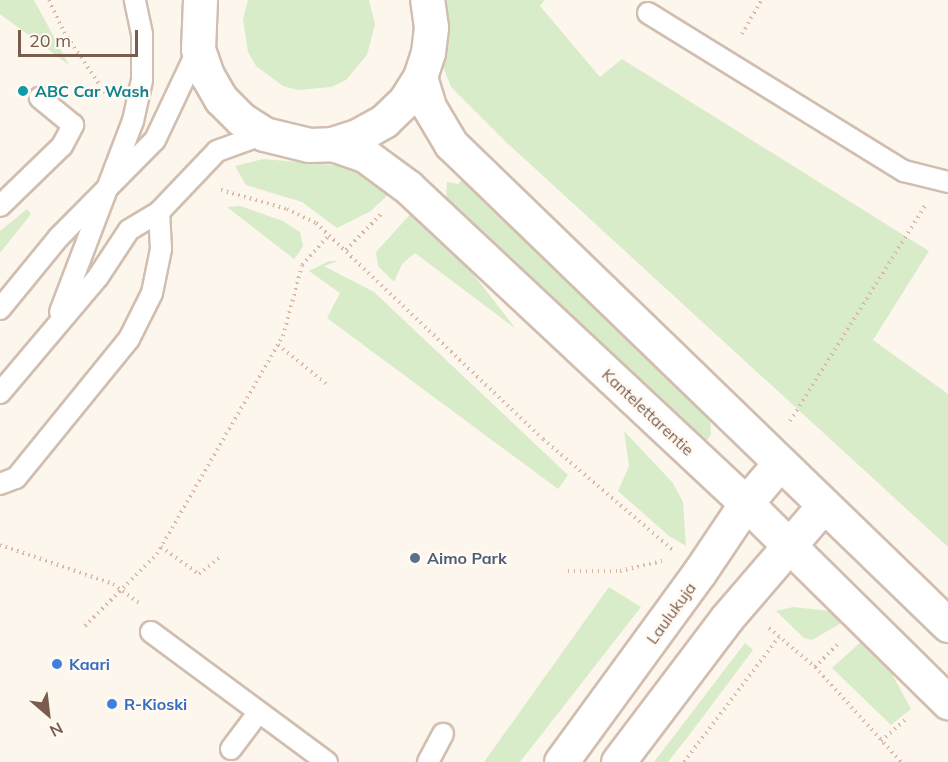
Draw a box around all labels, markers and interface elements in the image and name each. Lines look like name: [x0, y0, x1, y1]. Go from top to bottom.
scale bar: [21, 18, 141, 56]
text: 20 m: [29, 29, 71, 52]
place label: ABC Car Wash: [35, 81, 149, 101]
marker: ABC Car Wash: [16, 84, 30, 98]
street label: Kantelettarentie: [598, 365, 698, 459]
place label: Aimo Park: [427, 548, 507, 568]
marker: Aimo Park: [408, 551, 422, 565]
street label: Laulukuja: [642, 578, 700, 648]
place label: Kaari: [69, 654, 110, 674]
marker: Kaari: [50, 657, 64, 671]
north arrow: [18, 684, 78, 744]
place label: R-Kioski: [124, 694, 187, 714]
marker: R-Kioski: [105, 697, 119, 711]
text: N: [46, 718, 66, 742]

